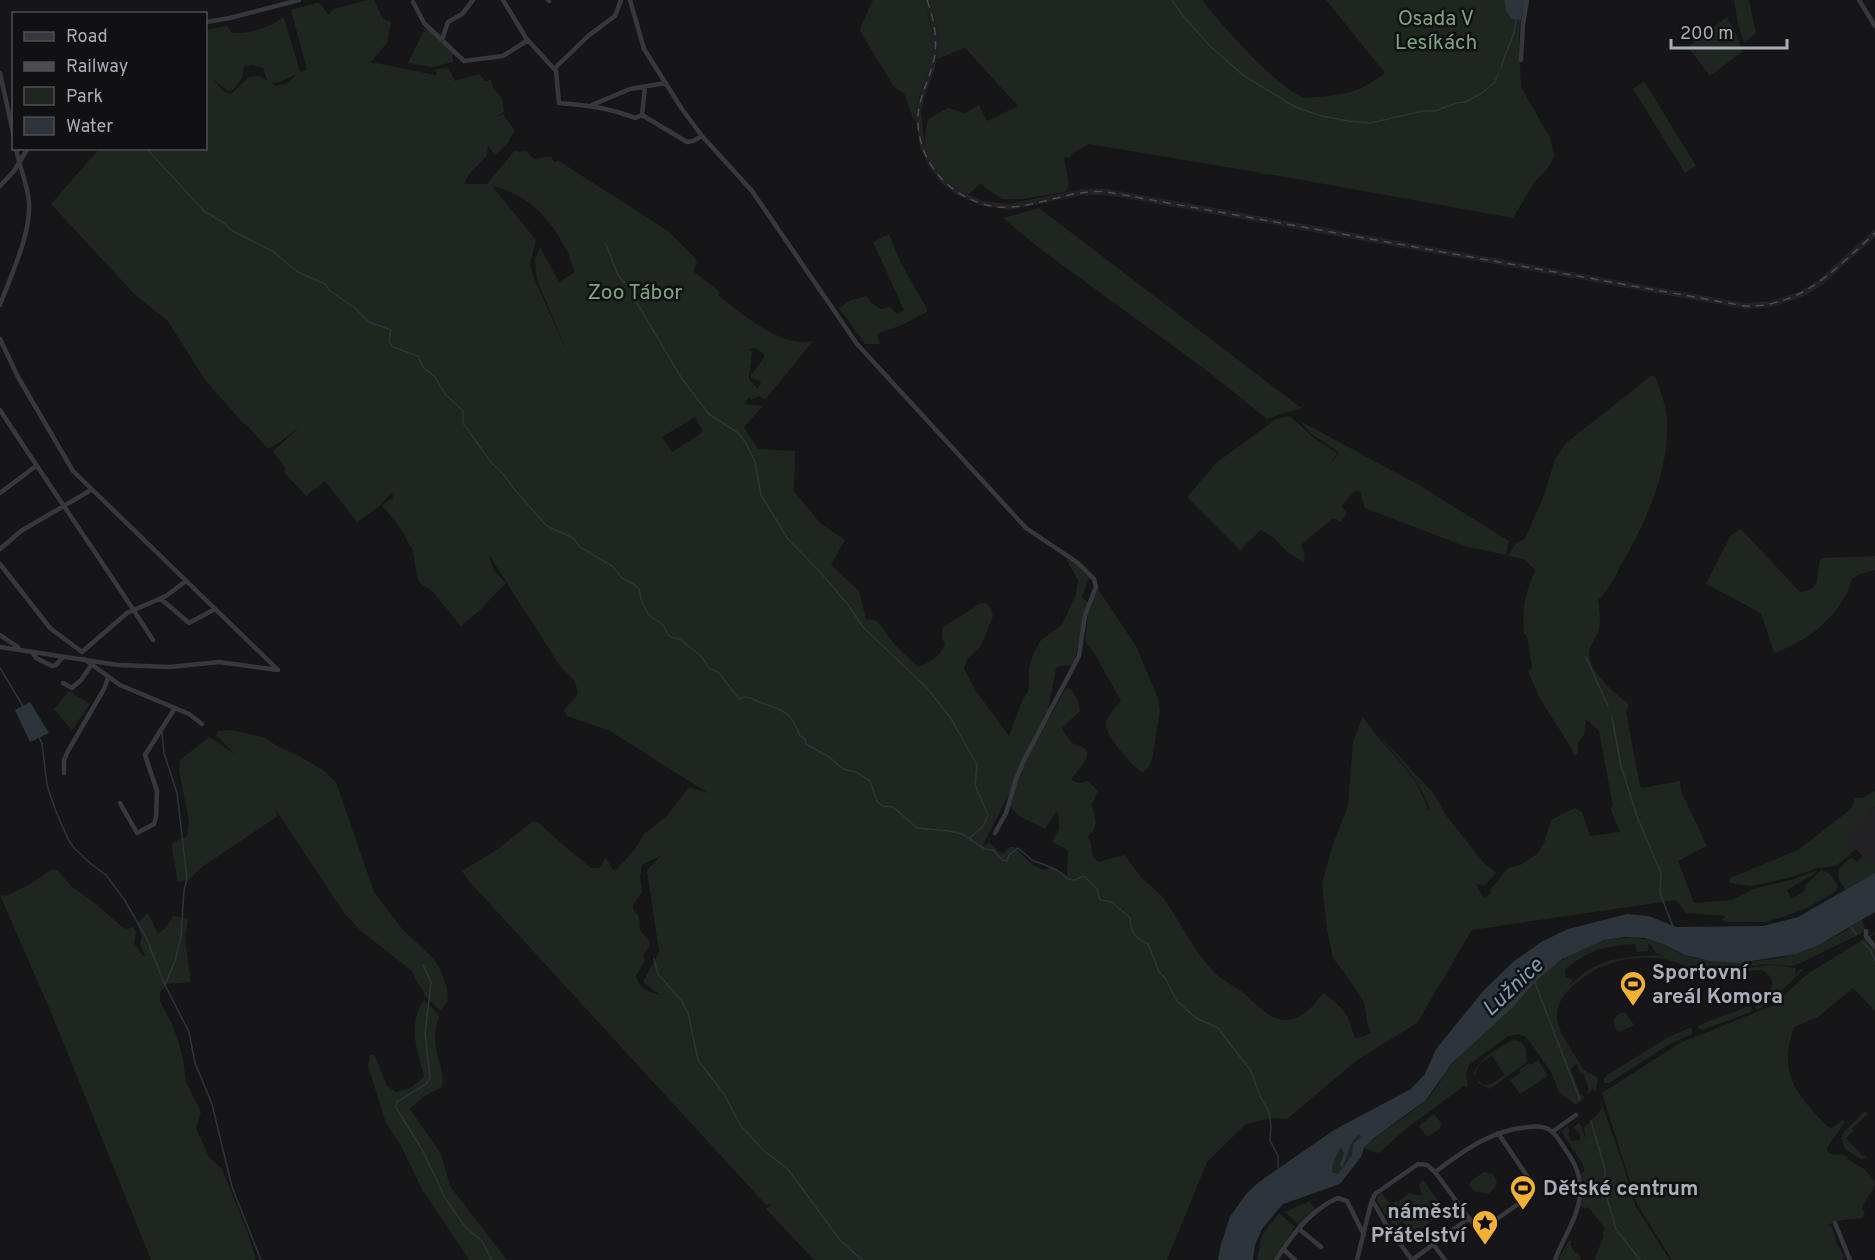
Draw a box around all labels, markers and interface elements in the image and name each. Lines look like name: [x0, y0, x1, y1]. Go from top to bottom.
park label: Osada V Lesíkách: [1395, 6, 1477, 57]
legend: [12, 12, 207, 150]
scale bar: [1671, 12, 1786, 50]
text: 200 m: [1680, 23, 1733, 46]
text: Road: [66, 26, 108, 49]
text: Railway: [66, 56, 128, 79]
text: Park: [66, 86, 103, 109]
text: Water: [66, 116, 113, 139]
park label: Zoo Tábor: [588, 280, 682, 307]
water label: Lužnice: [1478, 952, 1550, 1023]
place label: Sportovní areál Komora: [1652, 960, 1783, 1011]
sports icon: Sportovní areál Komora: [1618, 969, 1648, 1007]
sports icon: Dětské centrum: [1508, 1173, 1538, 1211]
place label: Dětské centrum: [1543, 1176, 1698, 1203]
place label: náměstí Přátelství: [1371, 1199, 1468, 1250]
place icon: náměstí Přátelství: [1470, 1208, 1500, 1246]

